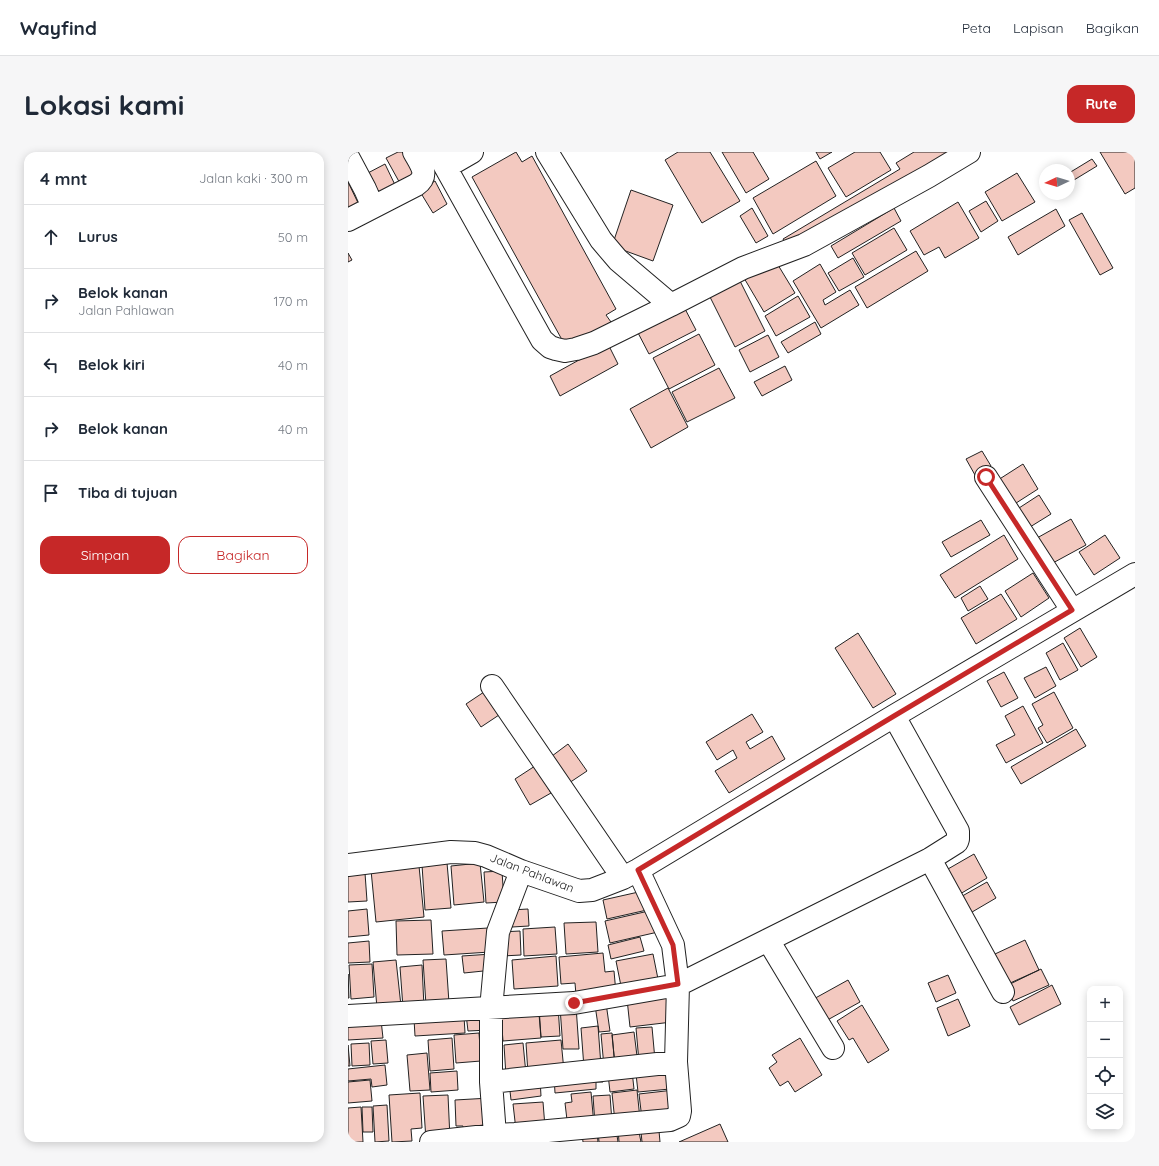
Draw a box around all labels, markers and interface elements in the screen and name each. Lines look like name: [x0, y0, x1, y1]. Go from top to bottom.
text: Wayfind: [20, 16, 97, 40]
text: Peta: [962, 19, 991, 37]
text: Lapisan: [1013, 19, 1064, 37]
text: Bagikan: [1086, 19, 1139, 37]
button: Rute: [1067, 85, 1135, 123]
text: Lokasi kami: [24, 87, 184, 122]
north arrow: [1039, 164, 1075, 200]
text: 4 mnt: [40, 168, 88, 189]
text: Jalan kaki · 300 m: [199, 170, 308, 186]
icon: ahead: [40, 226, 62, 248]
text: Lurus: [78, 227, 118, 246]
text: 50 m: [278, 229, 308, 245]
text: Belok kanan: [78, 283, 168, 302]
icon: right: [40, 290, 62, 312]
text: 170 m: [273, 293, 308, 309]
text: Jalan Pahlawan: [78, 302, 174, 318]
icon: left: [40, 354, 62, 376]
text: Belok kiri: [78, 355, 145, 374]
text: 40 m: [278, 357, 308, 373]
icon: right: [40, 418, 62, 440]
text: Belok kanan: [78, 419, 168, 438]
text: 40 m: [278, 421, 308, 437]
route start: [977, 468, 995, 486]
icon: arrive: [40, 482, 62, 504]
text: Tiba di tujuan: [78, 483, 177, 502]
button: Simpan: [40, 536, 170, 574]
button: Bagikan: [178, 536, 308, 574]
street label: Jalan Pahlawan: [488, 850, 576, 895]
map controls: [1087, 986, 1123, 1130]
button: +: [1087, 986, 1123, 1022]
route end: [565, 994, 583, 1012]
button: −: [1087, 1022, 1123, 1058]
button: locate: [1087, 1058, 1123, 1094]
button: layers: [1087, 1094, 1123, 1130]

